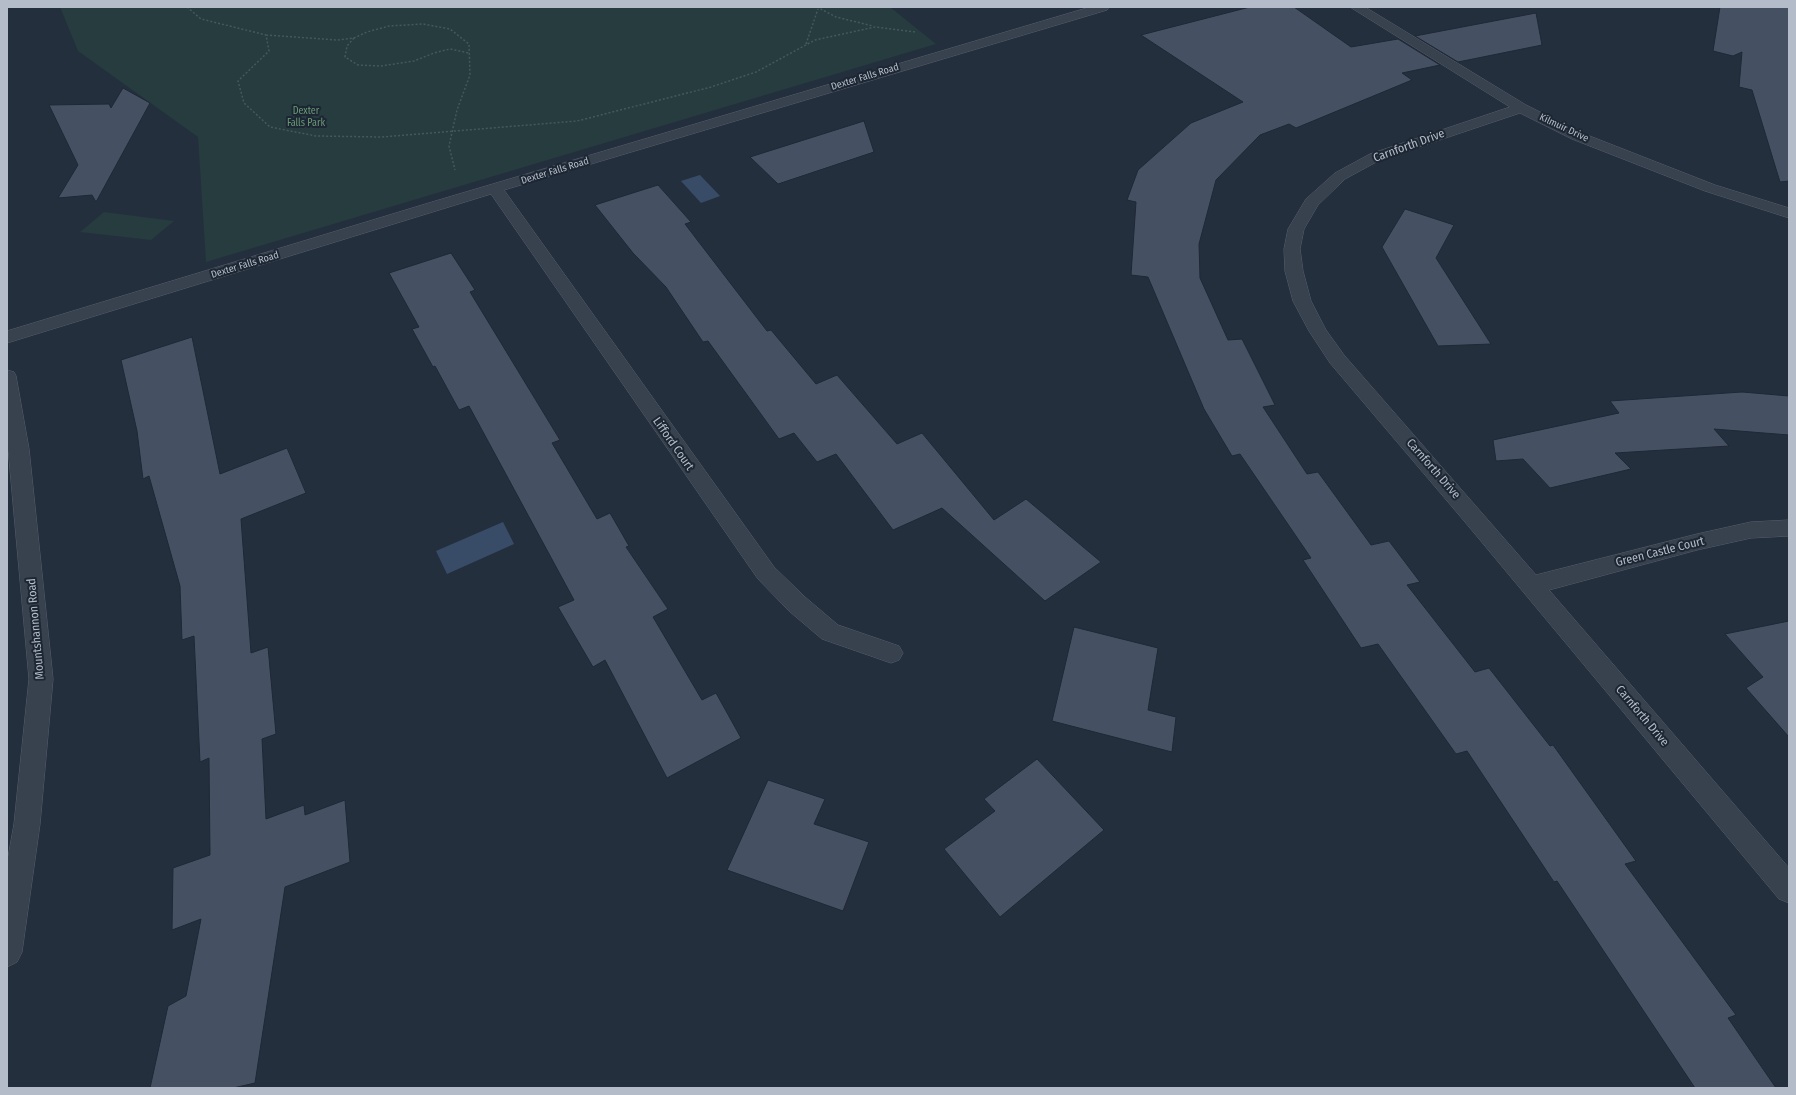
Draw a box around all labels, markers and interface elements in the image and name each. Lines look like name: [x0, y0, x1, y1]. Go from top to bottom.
street label: Dexter Falls Road: [830, 61, 900, 93]
park label: Dexter Falls Park: [287, 105, 325, 128]
street label: Kilmuir Drive: [1537, 111, 1591, 145]
street label: Carnforth Drive: [1371, 126, 1447, 166]
street label: Dexter Falls Road: [520, 155, 590, 187]
street label: Dexter Falls Road: [210, 249, 280, 281]
street label: Lifford Court: [649, 415, 697, 473]
street label: Carnforth Drive: [1403, 436, 1463, 502]
street label: Green Castle Court: [1614, 534, 1706, 570]
street label: Mountshannon Road: [24, 578, 48, 680]
street label: Carnforth Drive: [1612, 683, 1672, 749]

